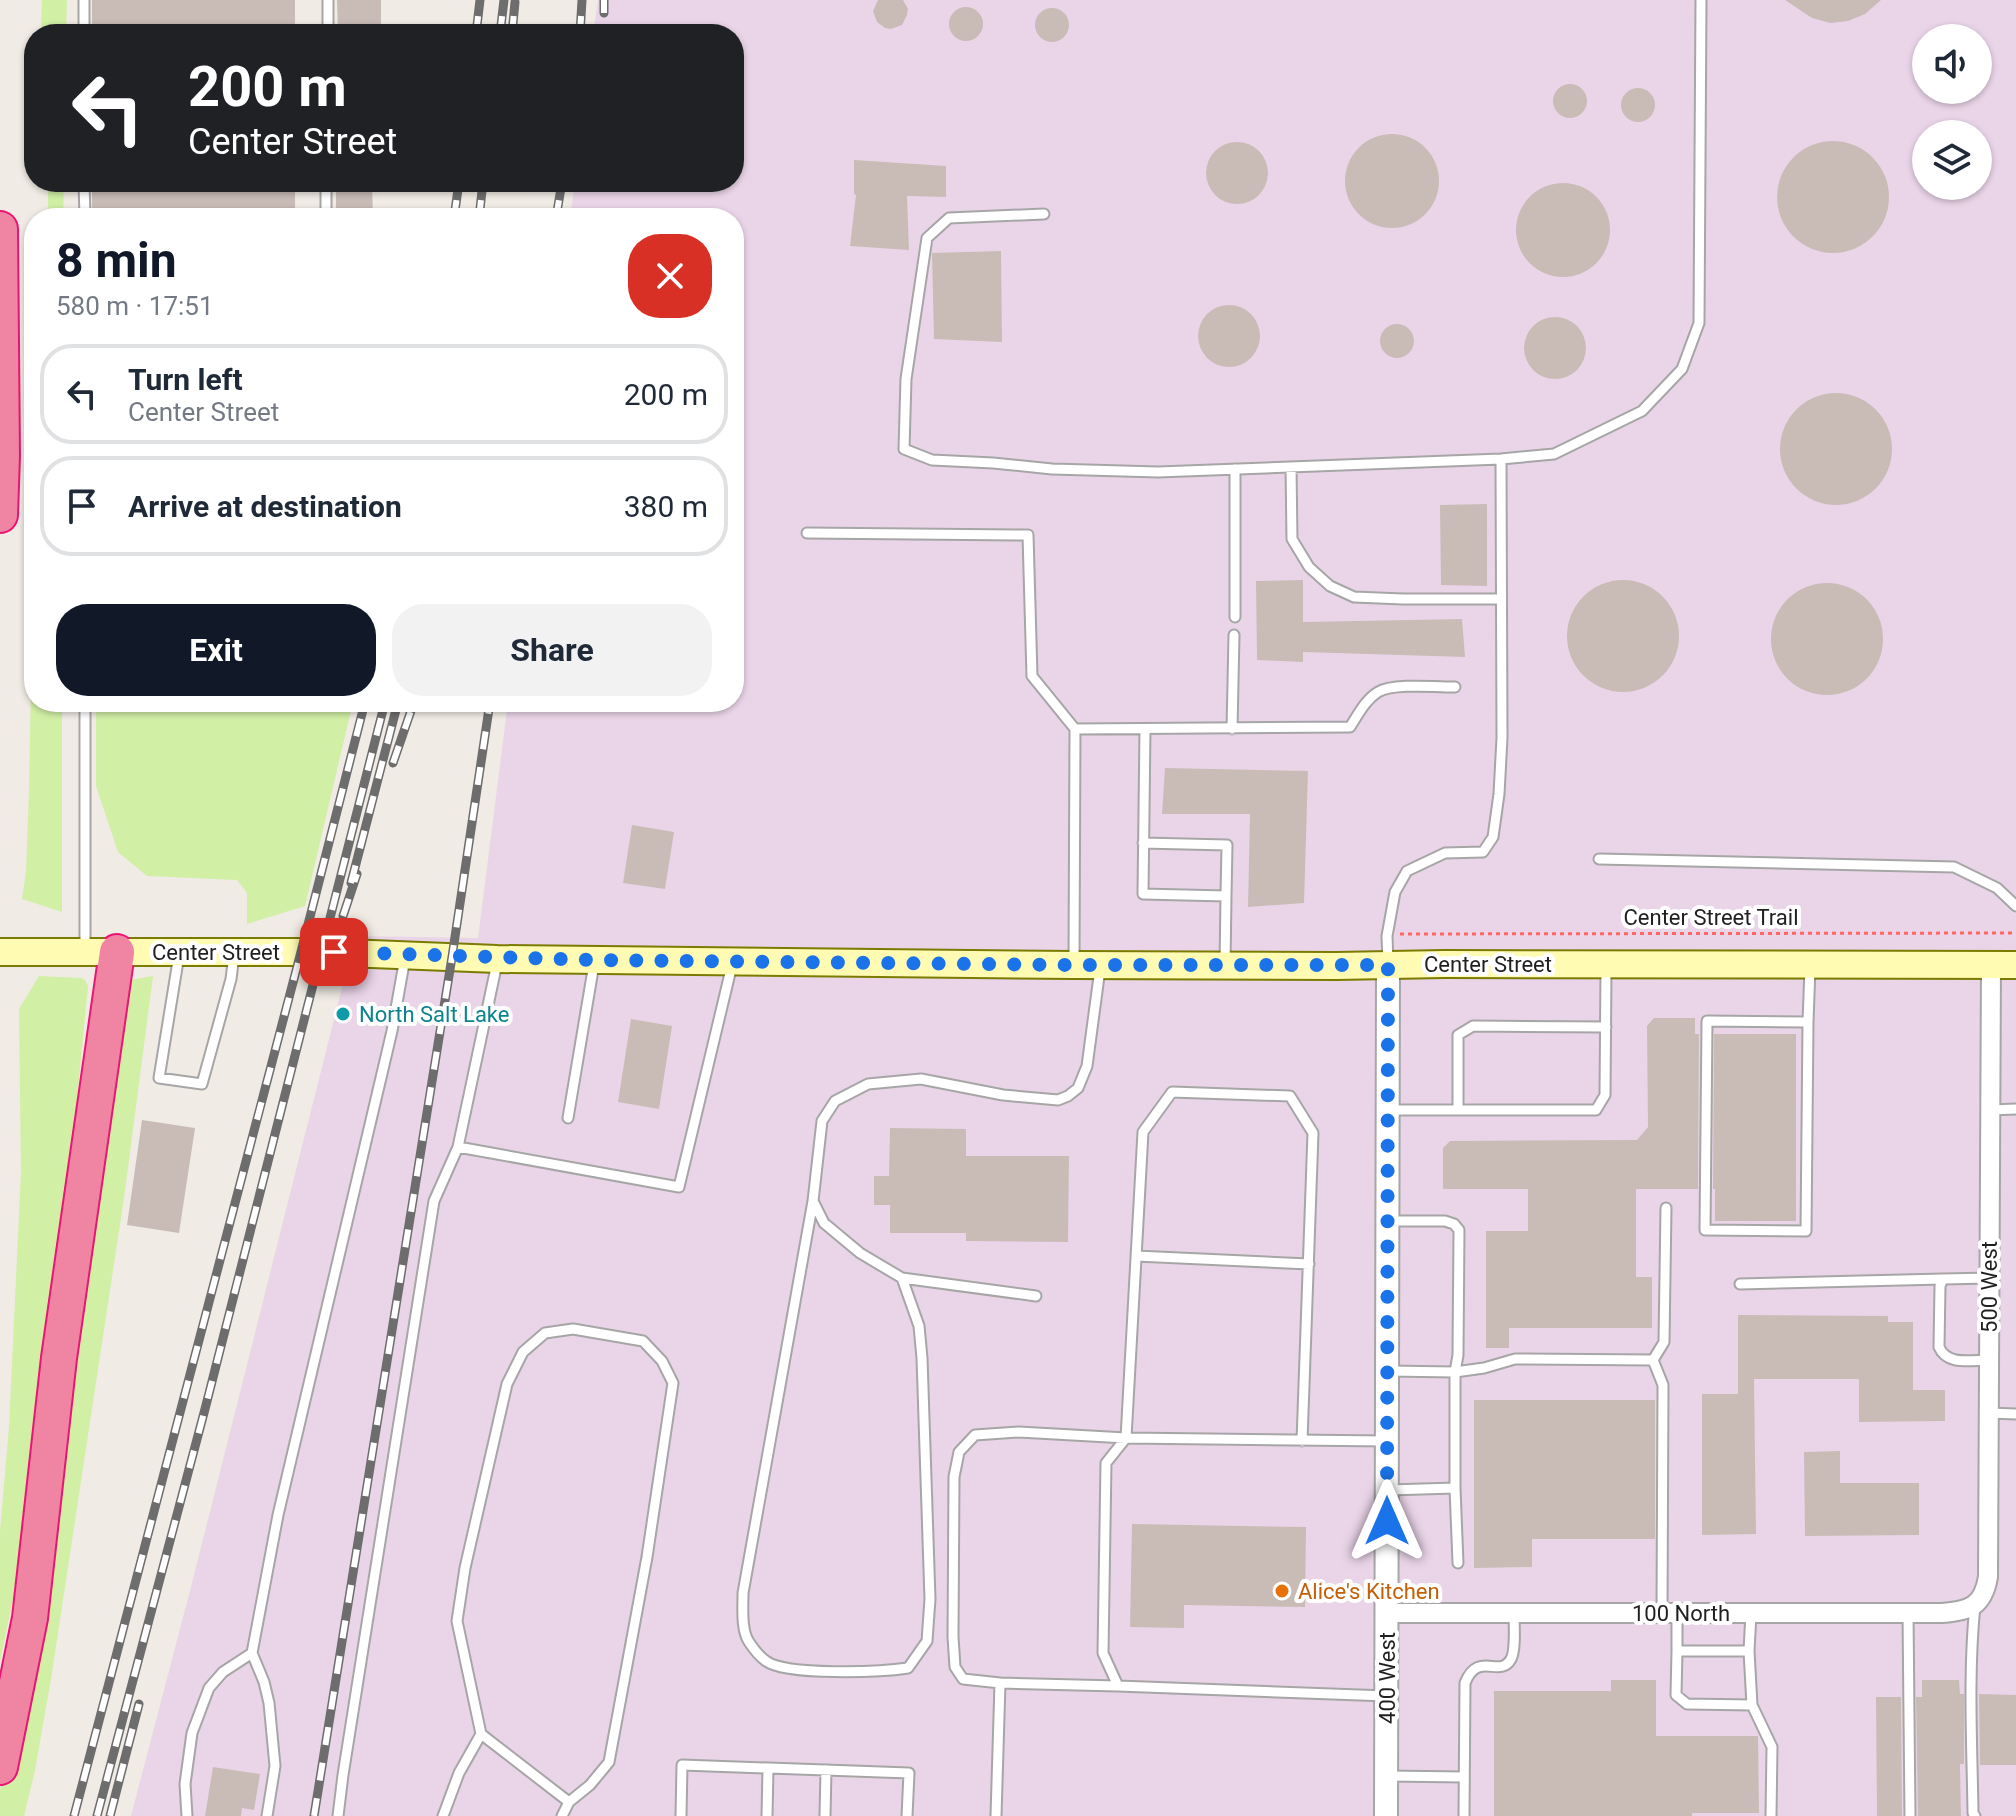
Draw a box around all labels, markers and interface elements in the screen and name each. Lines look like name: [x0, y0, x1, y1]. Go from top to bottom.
map controls: [1912, 24, 1992, 200]
button: sound: [1912, 24, 1992, 104]
text: 200 m: [188, 54, 347, 120]
icon: left: [56, 56, 160, 160]
button: layers: [1912, 120, 1992, 200]
text: Center Street: [188, 121, 397, 163]
text: 8 min: [56, 232, 177, 289]
button: close: [628, 234, 712, 318]
text: 580 m · 17:51: [56, 291, 214, 321]
text: Turn left: [128, 362, 243, 397]
icon: left: [60, 372, 104, 416]
text: 200 m: [624, 377, 708, 412]
text: Center Street: [128, 397, 279, 427]
icon: arrive: [60, 484, 104, 528]
text: Arrive at destination: [128, 489, 402, 524]
text: 380 m: [624, 489, 708, 524]
button: Exit: [56, 604, 376, 696]
button: Share: [392, 604, 712, 696]
street label: Center Street Trail: [1624, 905, 1799, 930]
pin: [300, 918, 368, 986]
icon: arrive: [312, 930, 356, 974]
street label: Center Street: [152, 940, 280, 965]
street label: Center Street: [1424, 952, 1552, 977]
place label: North Salt Lake: [359, 1002, 509, 1027]
marker: North Salt Lake: [334, 1005, 352, 1023]
street label: 500 West: [1977, 1241, 2002, 1333]
position arrow: [1345, 1479, 1429, 1563]
place label: Alice's Kitchen: [1298, 1579, 1440, 1604]
marker: Alice's Kitchen: [1273, 1582, 1291, 1600]
street label: 100 North: [1632, 1601, 1730, 1626]
street label: 400 West: [1375, 1632, 1400, 1724]

